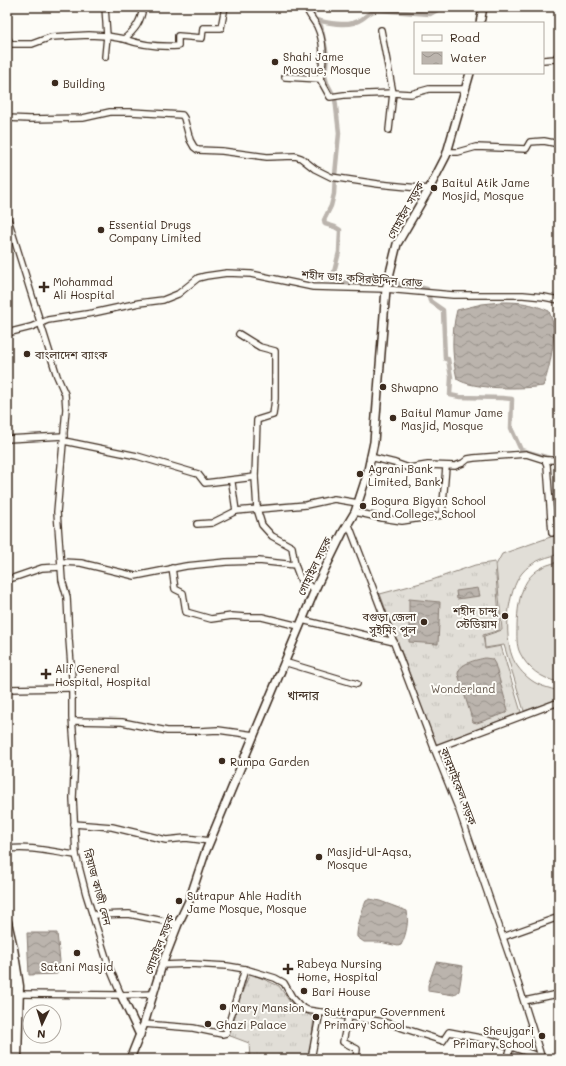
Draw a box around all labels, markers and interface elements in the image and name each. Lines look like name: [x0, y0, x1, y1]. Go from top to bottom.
legend: [414, 22, 544, 74]
text: Road: [450, 29, 480, 45]
place label: Shahi Jame Mosque, Mosque: [283, 49, 371, 77]
text: Water: [450, 49, 487, 65]
marker: Shahi Jame Mosque, Mosque: [270, 57, 280, 67]
place label: Building: [63, 76, 105, 91]
marker: Building: [50, 78, 60, 88]
place label: Baitul Atik Jame Mosjid, Mosque: [442, 175, 530, 203]
street label: গোহাইল সড়ক: [383, 179, 427, 241]
marker: Baitul Atik Jame Mosjid, Mosque: [429, 183, 439, 193]
place label: Essential Drugs Company Limited: [109, 217, 201, 245]
marker: Essential Drugs Company Limited: [96, 225, 106, 235]
street label: শহীদ ডাঃ কসিরউদ্দিন রোড: [300, 266, 423, 290]
place label: Mohammad Ali Hospital: [53, 274, 115, 302]
marker: Mohammad Ali Hospital: [38, 281, 50, 293]
place label: বাংলাদেশ ব্যাংক: [34, 347, 108, 362]
marker: বাংলাদেশ ব্যাংক: [22, 349, 32, 359]
place label: Shwapno: [391, 380, 439, 395]
marker: Shwapno: [378, 382, 388, 392]
place label: Baitul Mamur Jame Masjid, Mosque: [401, 405, 503, 433]
marker: Baitul Mamur Jame Masjid, Mosque: [388, 413, 398, 423]
place label: Agrani Bank Limited, Bank: [368, 461, 441, 489]
marker: Agrani Bank Limited, Bank: [355, 469, 365, 479]
place label: Bogura Bigyan School and College, School: [371, 493, 486, 521]
marker: Bogura Bigyan School and College, School: [358, 501, 368, 511]
street label: গোহাইল সড়ক: [293, 534, 335, 598]
place label: শহীদ চান্দু স্টেডিয়াম: [452, 603, 499, 631]
place label: বগুড়া জেলা সুইমিং পুল: [361, 609, 417, 637]
marker: শহীদ চান্দু স্টেডিয়াম: [500, 611, 510, 621]
marker: বগুড়া জেলা সুইমিং পুল: [419, 617, 429, 627]
place label: Alif General Hospital, Hospital: [55, 661, 150, 689]
marker: Alif General Hospital, Hospital: [40, 668, 52, 680]
park label: Wonderland: [431, 681, 495, 696]
district label: খান্দার: [287, 687, 320, 703]
street label: কারমাইকেল সড়ক: [437, 744, 481, 827]
place label: Rumpa Garden: [230, 754, 309, 769]
marker: Rumpa Garden: [217, 756, 227, 766]
place label: Masjid-Ul-Aqsa, Mosque: [327, 844, 412, 872]
street label: রিয়াজ কাজী লেন: [80, 846, 116, 927]
marker: Masjid-Ul-Aqsa, Mosque: [314, 852, 324, 862]
place label: Sutrapur Ahle Hadith Jame Mosque, Mosque: [187, 888, 307, 916]
marker: Sutrapur Ahle Hadith Jame Mosque, Mosque: [174, 896, 184, 906]
street label: গোহাইল সড়ক: [141, 912, 177, 976]
marker: Satani Masjid: [72, 948, 82, 958]
place label: Rabeya Nursing Home, Hospital: [297, 956, 382, 984]
place label: Satani Masjid: [41, 959, 113, 974]
marker: Rabeya Nursing Home, Hospital: [282, 963, 294, 975]
place label: Bari House: [312, 984, 371, 999]
marker: Bari House: [299, 986, 309, 996]
place label: Mary Mansion: [231, 1000, 304, 1015]
marker: Mary Mansion: [218, 1002, 228, 1012]
north arrow: [22, 1004, 62, 1044]
place label: Suttrapur Government Primary School: [324, 1004, 446, 1032]
marker: Suttrapur Government Primary School: [311, 1012, 321, 1022]
place label: Ghazi Palace: [216, 1017, 287, 1032]
marker: Ghazi Palace: [203, 1019, 213, 1029]
place label: Sheujgari Primary School: [453, 1023, 534, 1051]
text: N: [37, 1027, 46, 1042]
marker: Sheujgari Primary School: [537, 1031, 547, 1041]

